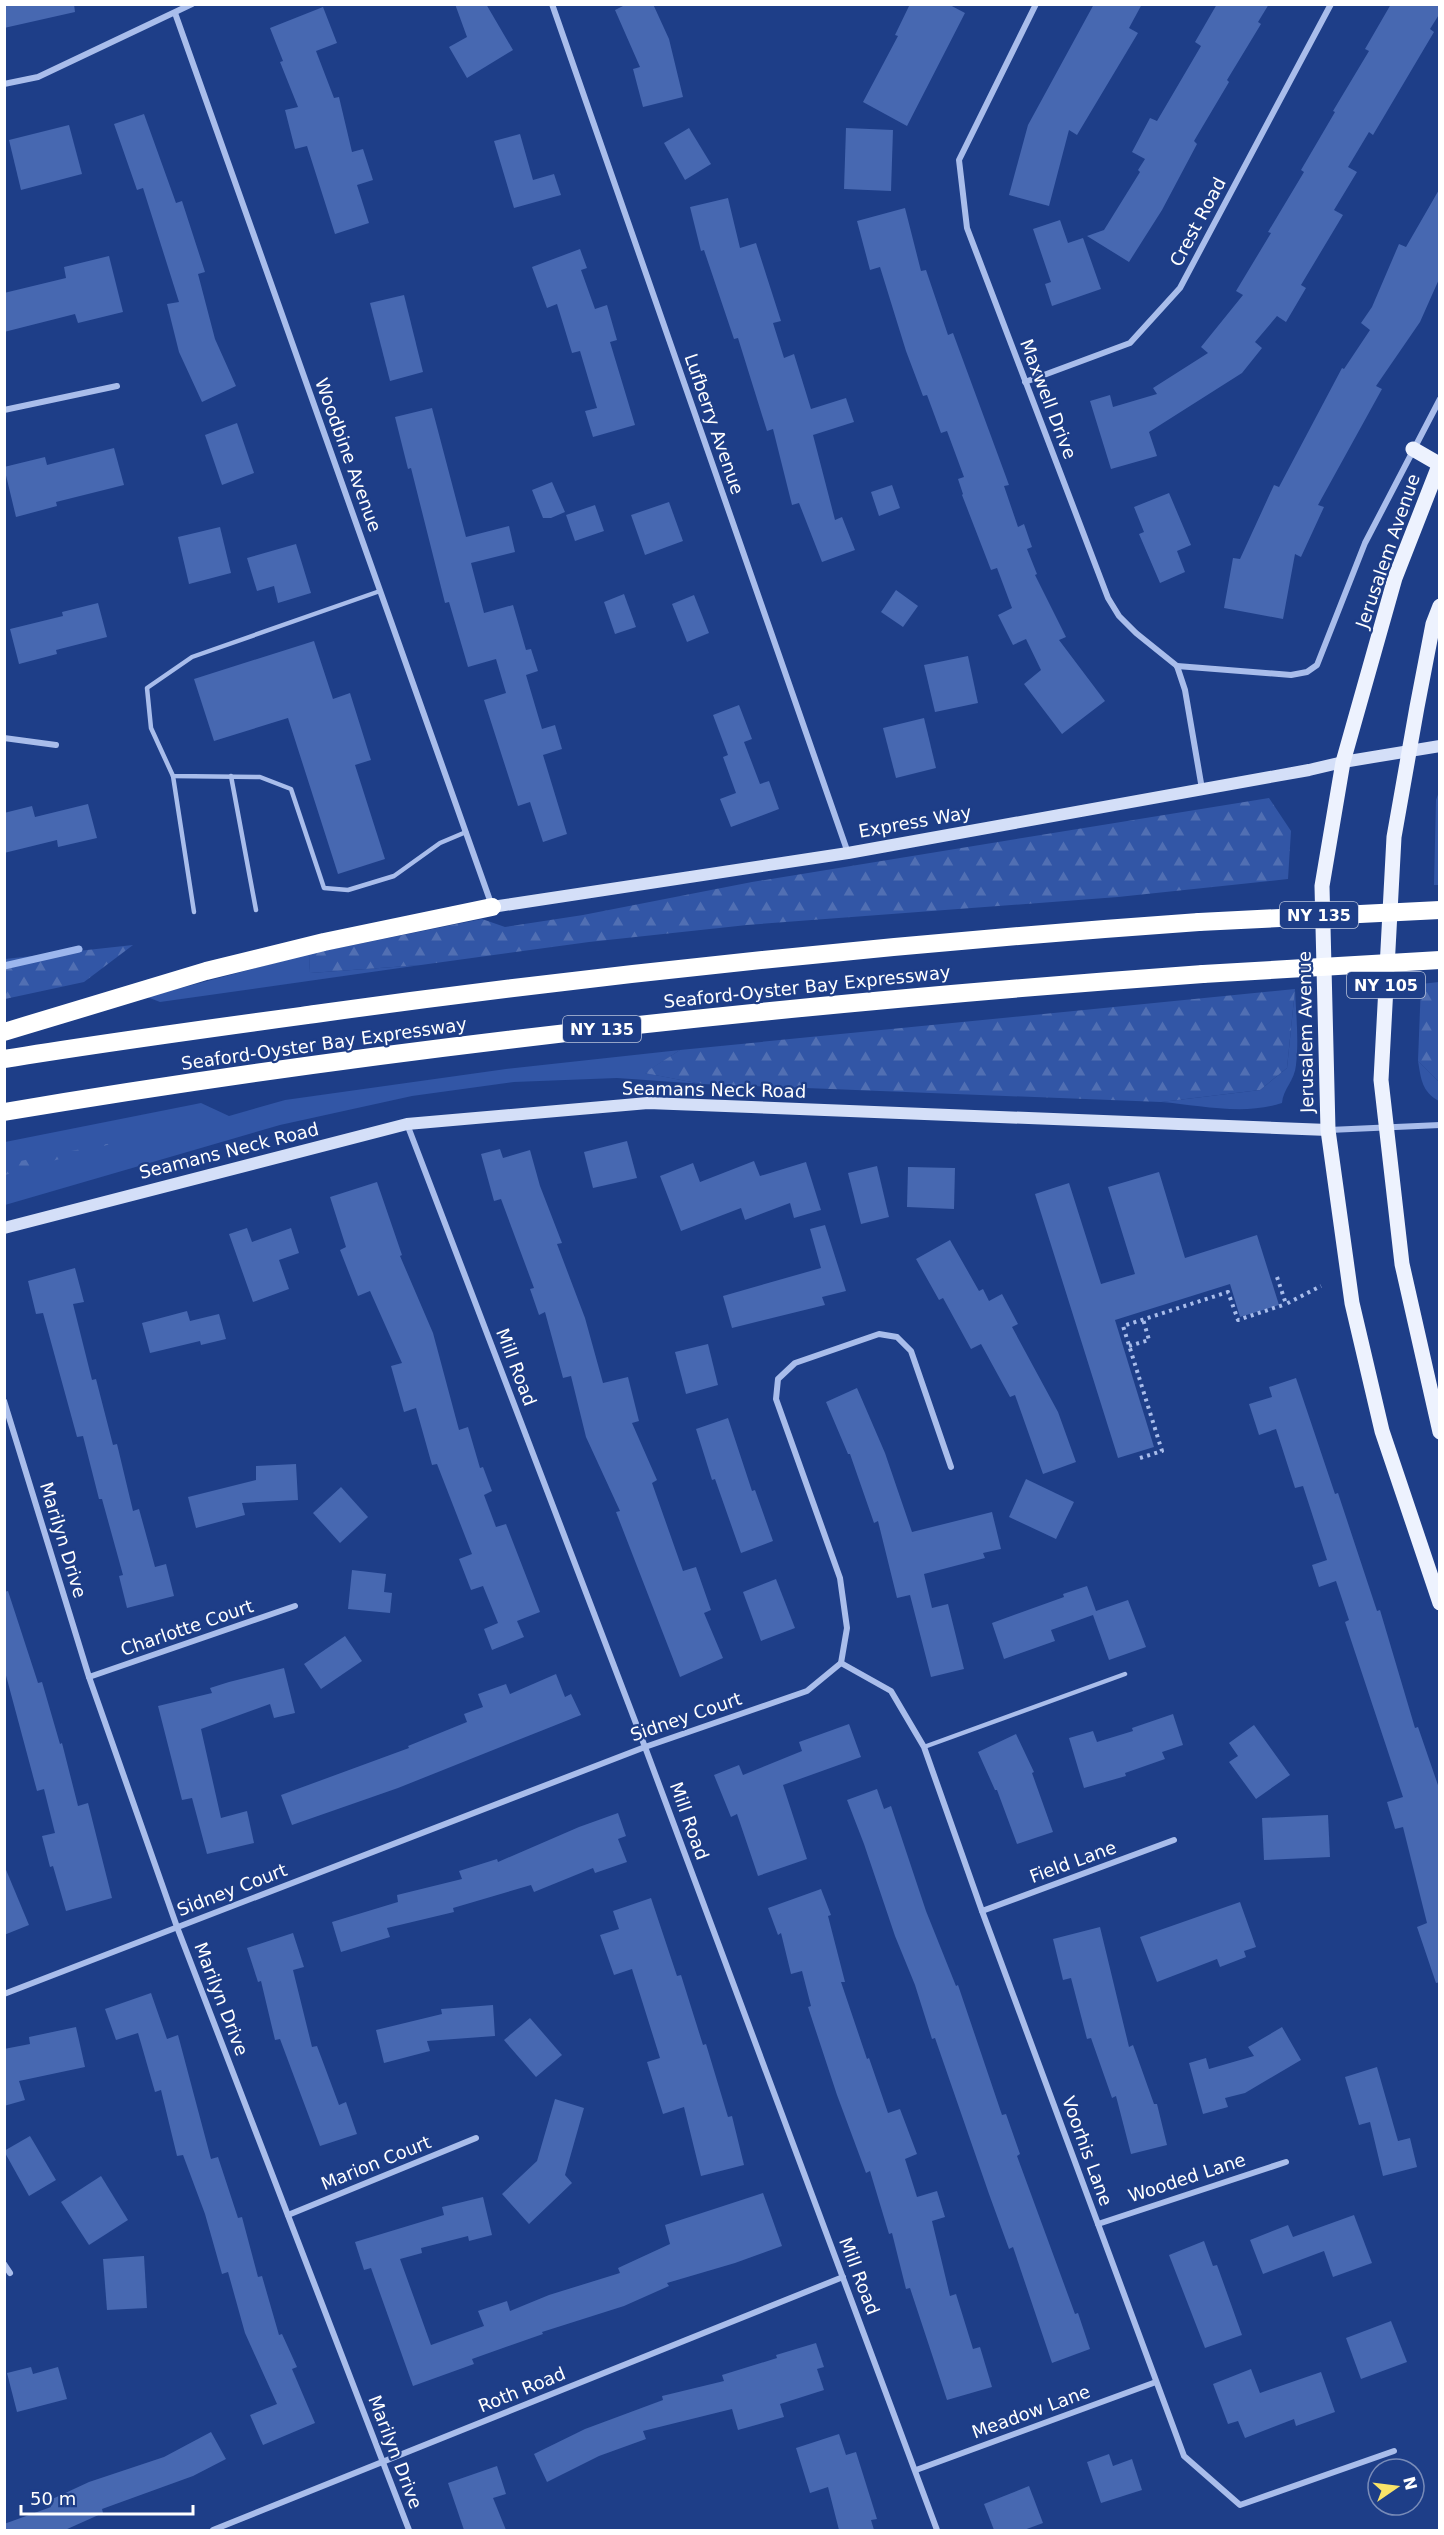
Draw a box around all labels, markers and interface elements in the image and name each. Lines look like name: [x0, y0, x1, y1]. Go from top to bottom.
street label: Crest Road: [1165, 174, 1230, 270]
street label: Maxwell Drive: [1016, 336, 1081, 462]
street label: Lufberry Avenue: [681, 351, 748, 497]
street label: Woodbine Avenue: [311, 375, 386, 534]
street label: Jerusalem Avenue: [1351, 471, 1424, 632]
street label: Express Way: [857, 801, 973, 842]
road number: NY 135: [1280, 902, 1358, 928]
street label: Jerusalem Avenue: [1294, 951, 1317, 1114]
street label: Seaford-Oyster Bay Expressway: [662, 961, 952, 1012]
road number: NY 105: [1347, 972, 1425, 998]
street label: Seaford-Oyster Bay Expressway: [180, 1013, 468, 1074]
road number: NY 135: [563, 1016, 641, 1042]
street label: Seamans Neck Road: [622, 1077, 806, 1102]
street label: Seamans Neck Road: [137, 1118, 321, 1183]
street label: Mill Road: [492, 1325, 541, 1409]
street label: Marilyn Drive: [36, 1480, 91, 1600]
street label: Charlotte Court: [118, 1595, 256, 1660]
street label: Sidney Court: [628, 1688, 744, 1745]
street label: Mill Road: [666, 1779, 713, 1863]
street label: Field Lane: [1027, 1836, 1119, 1887]
street label: Sidney Court: [174, 1859, 290, 1920]
street label: Marilyn Drive: [190, 1939, 253, 2058]
street label: Voorhis Lane: [1058, 2093, 1117, 2208]
street label: Marion Court: [318, 2131, 434, 2194]
street label: Wooded Lane: [1126, 2149, 1248, 2206]
street label: Mill Road: [835, 2234, 884, 2318]
street label: Roth Road: [475, 2363, 568, 2417]
street label: Meadow Lane: [969, 2380, 1093, 2443]
street label: Marilyn Drive: [364, 2392, 427, 2511]
north arrow: [1366, 2457, 1426, 2517]
text: N: [1399, 2475, 1421, 2492]
scale bar: [21, 2478, 194, 2516]
text: 50 m: [30, 2488, 76, 2509]

